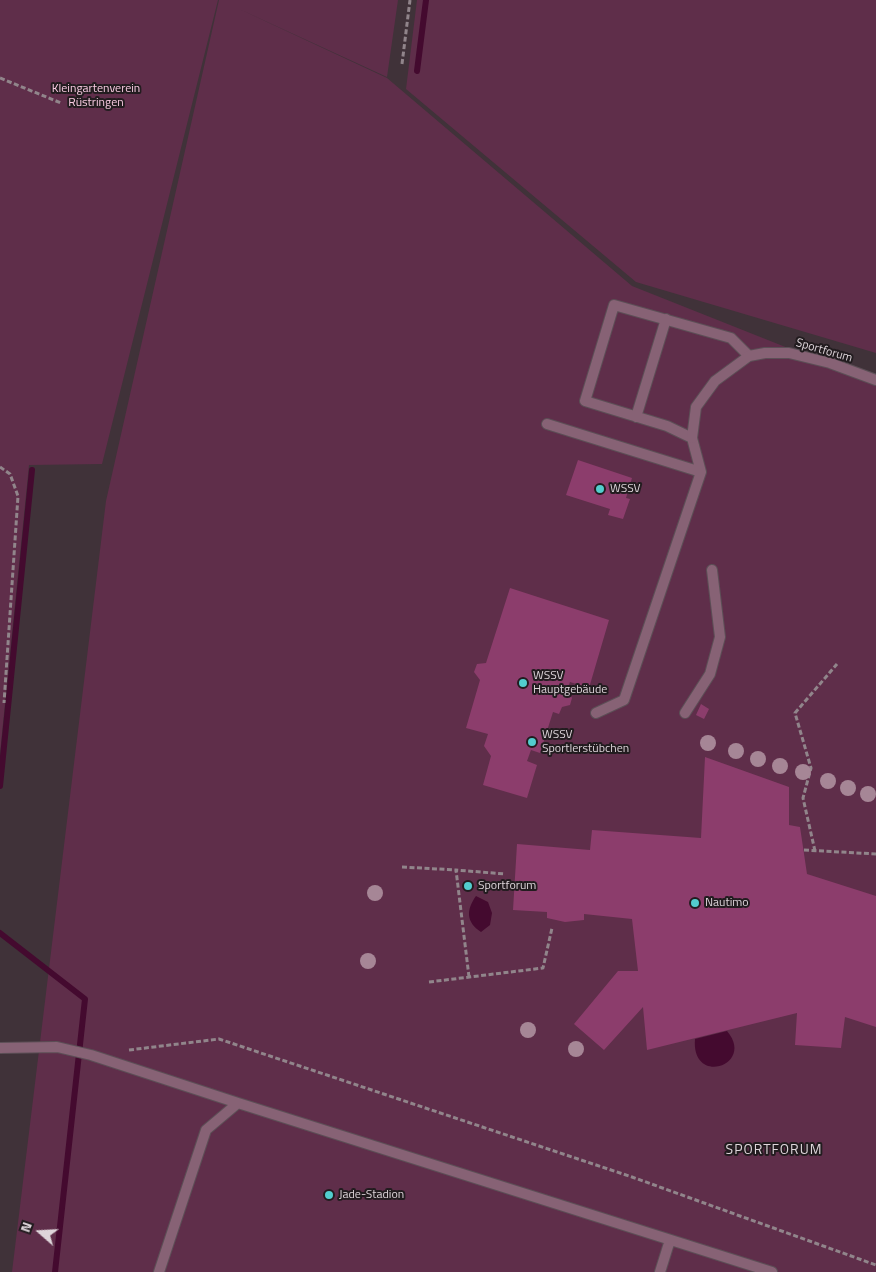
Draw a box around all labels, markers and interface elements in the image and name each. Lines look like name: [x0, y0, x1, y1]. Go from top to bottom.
park label: Kleingartenverein Rüstringen: [52, 82, 140, 110]
street label: Sportforum: [794, 336, 854, 366]
place label: WSSV: [610, 482, 641, 496]
marker: WSSV: [594, 483, 606, 495]
place label: WSSV Hauptgebäude: [533, 669, 607, 697]
marker: WSSV Hauptgebäude: [517, 677, 529, 689]
place label: WSSV Sportlerstübchen: [542, 728, 629, 756]
marker: WSSV Sportlerstübchen: [526, 736, 538, 748]
place label: Sportforum: [478, 879, 536, 893]
marker: Sportforum: [462, 880, 474, 892]
place label: Nautimo: [705, 896, 749, 910]
marker: Nautimo: [689, 897, 701, 909]
district label: SPORTFORUM: [724, 1143, 824, 1159]
place label: Jade-Stadion: [339, 1188, 404, 1202]
marker: Jade-Stadion: [323, 1189, 335, 1201]
north arrow: [15, 1207, 65, 1257]
text: N: [14, 1219, 37, 1235]

